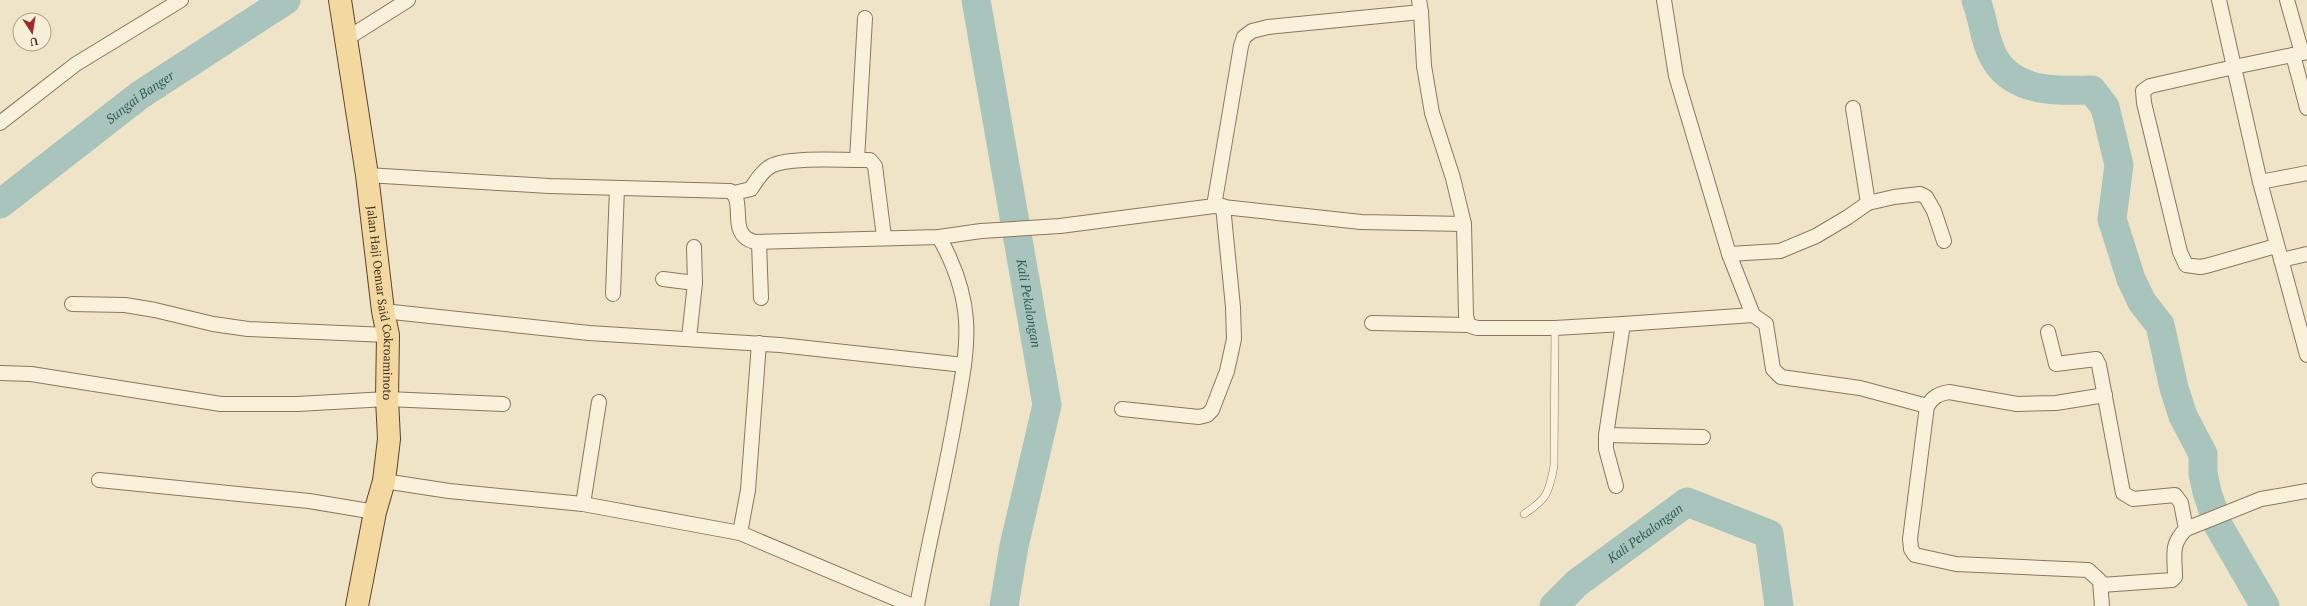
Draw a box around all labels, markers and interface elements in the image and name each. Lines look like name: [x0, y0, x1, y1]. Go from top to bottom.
north arrow: [12, 12, 52, 52]
text: U: [29, 34, 39, 49]
water label: Sungai Banger: [102, 66, 178, 128]
street label: Jalan Haji Oemar Said Cokroaminoto: [364, 205, 397, 401]
water label: Kali Pekalongan: [1012, 257, 1046, 349]
water label: Kali Pekalongan: [1603, 499, 1686, 567]

